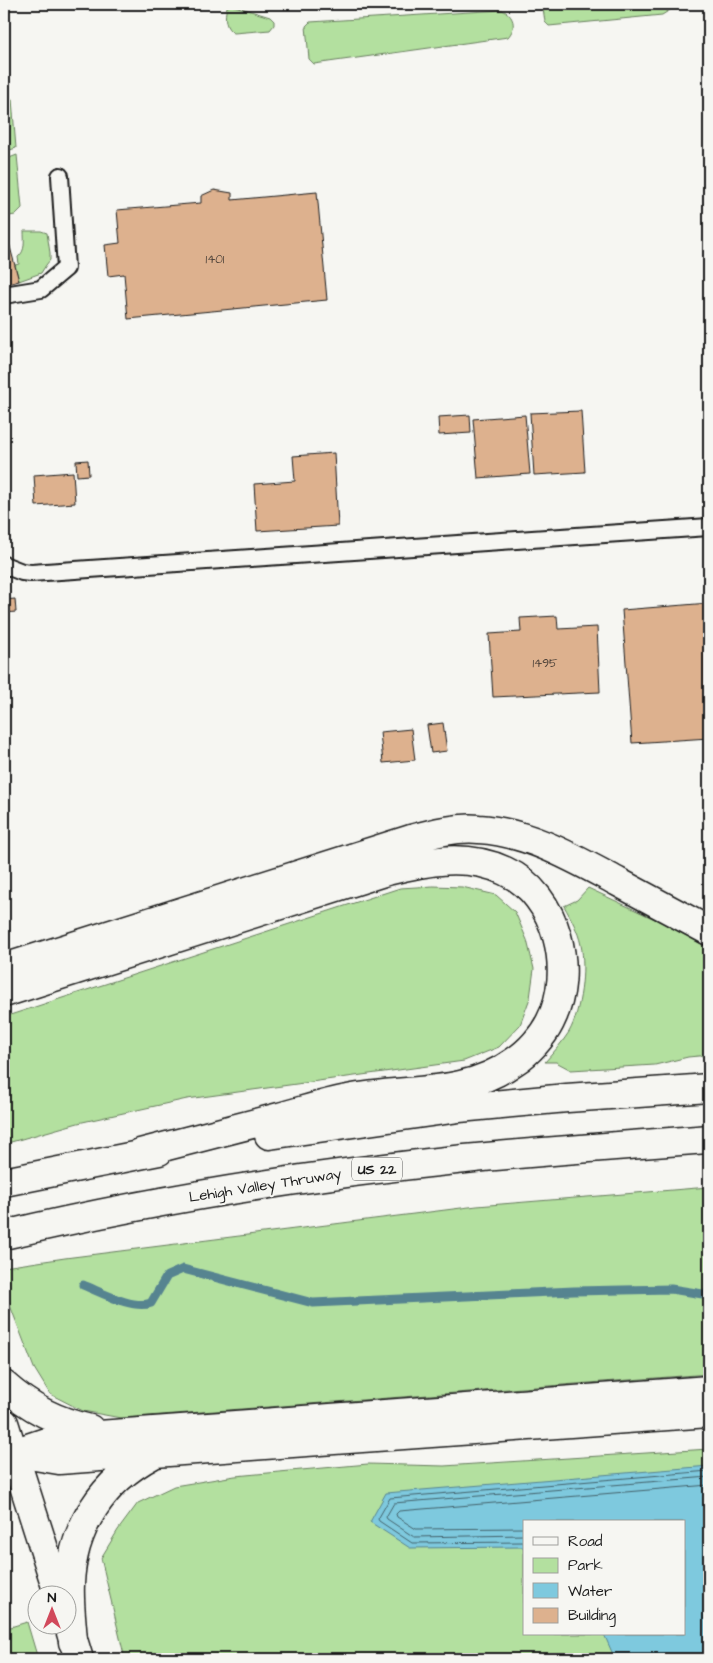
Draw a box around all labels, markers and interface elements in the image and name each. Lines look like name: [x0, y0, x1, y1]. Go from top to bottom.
house number: 1401: [206, 251, 225, 268]
house number: 1495: [532, 655, 558, 672]
road number: US 22: [352, 1158, 402, 1180]
street label: Lehigh Valley Thruway: [187, 1163, 343, 1209]
legend: [523, 1520, 686, 1636]
text: Road: [568, 1531, 603, 1552]
text: Park: [568, 1555, 603, 1576]
text: Water: [568, 1581, 612, 1602]
north arrow: [28, 1586, 78, 1636]
text: N: [48, 1588, 57, 1608]
text: Building: [568, 1605, 616, 1627]

